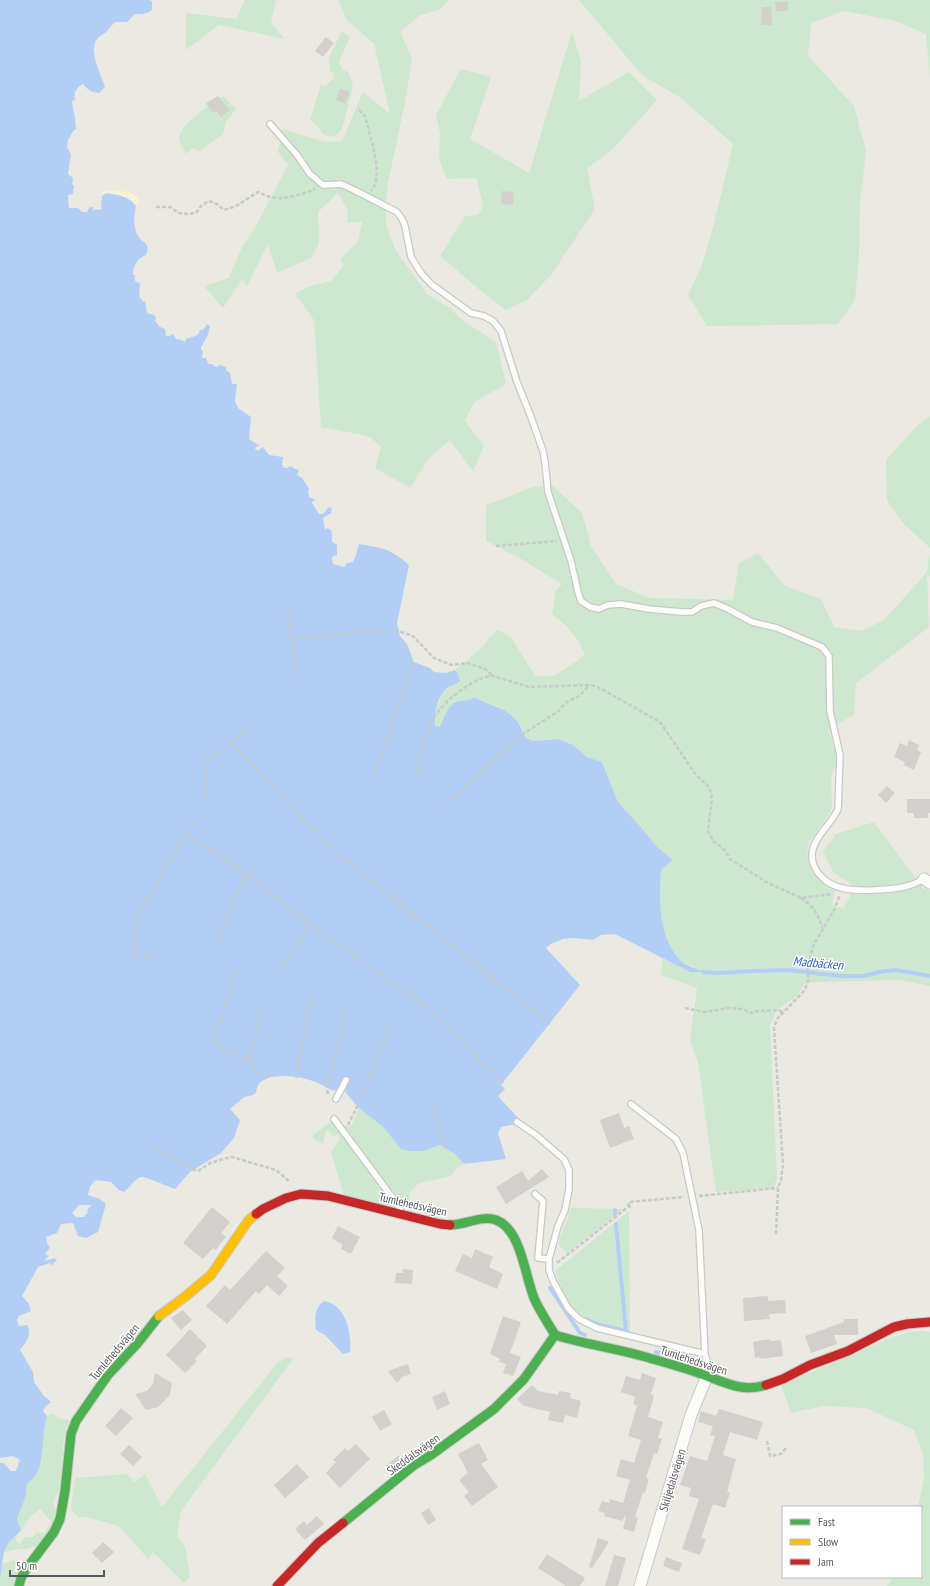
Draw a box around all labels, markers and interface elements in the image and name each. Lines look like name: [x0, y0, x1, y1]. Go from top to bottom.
water label: Madbäcken: [792, 952, 845, 974]
street label: Tumlehedsvägen: [377, 1189, 449, 1219]
street label: Tumlehedsvägen: [86, 1321, 142, 1383]
street label: Tumlehedsvägen: [659, 1342, 729, 1378]
street label: Skeddalsvägen: [384, 1430, 442, 1478]
street label: Skiljedalsvägen: [655, 1447, 689, 1513]
legend: [782, 1506, 922, 1578]
text: Fast: [818, 1514, 836, 1529]
text: Slow: [818, 1534, 839, 1549]
scale bar: [10, 1552, 104, 1578]
text: Jam: [817, 1554, 834, 1569]
text: 50 m: [16, 1558, 37, 1573]

